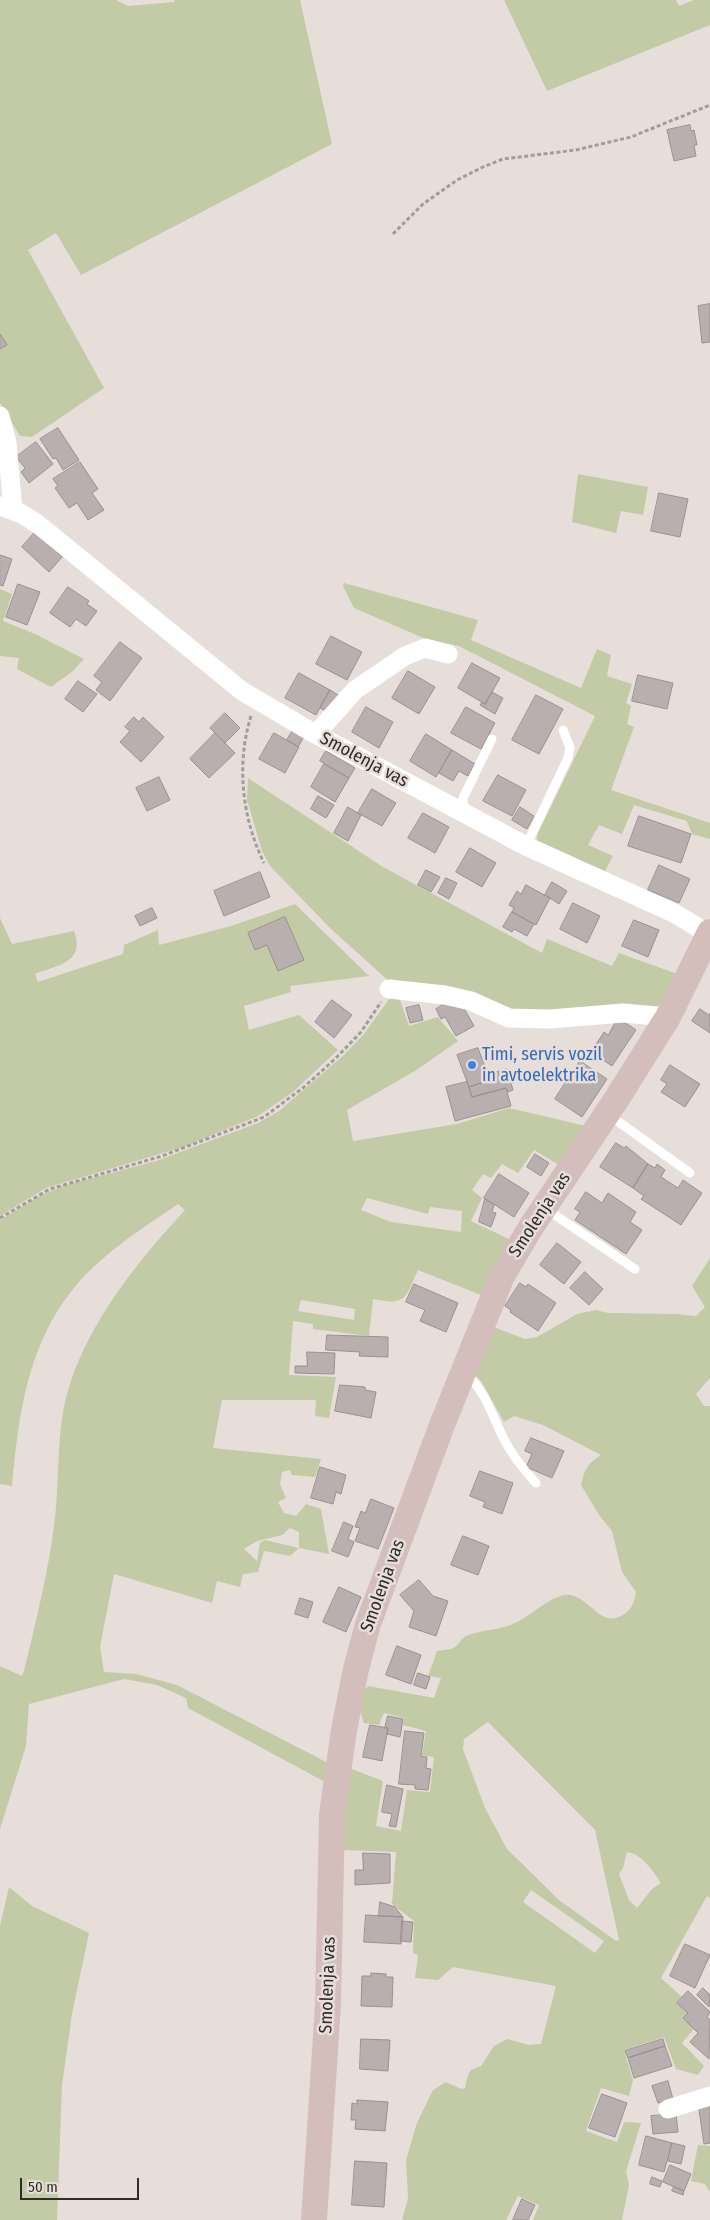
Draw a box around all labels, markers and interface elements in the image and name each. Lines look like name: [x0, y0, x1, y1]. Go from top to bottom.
street label: Smolenja vas: [316, 728, 412, 792]
place label: Timi, servis vozil in avtoelektrika: [482, 1044, 602, 1086]
marker: Timi, servis vozil in avtoelektrika: [466, 1059, 478, 1071]
street label: Smolenja vas: [505, 1168, 575, 1262]
street label: Smolenja vas: [356, 1537, 410, 1635]
street label: Smolenja vas: [316, 1936, 340, 2034]
scale bar: [22, 2168, 141, 2200]
text: 50 m: [28, 2178, 58, 2196]

